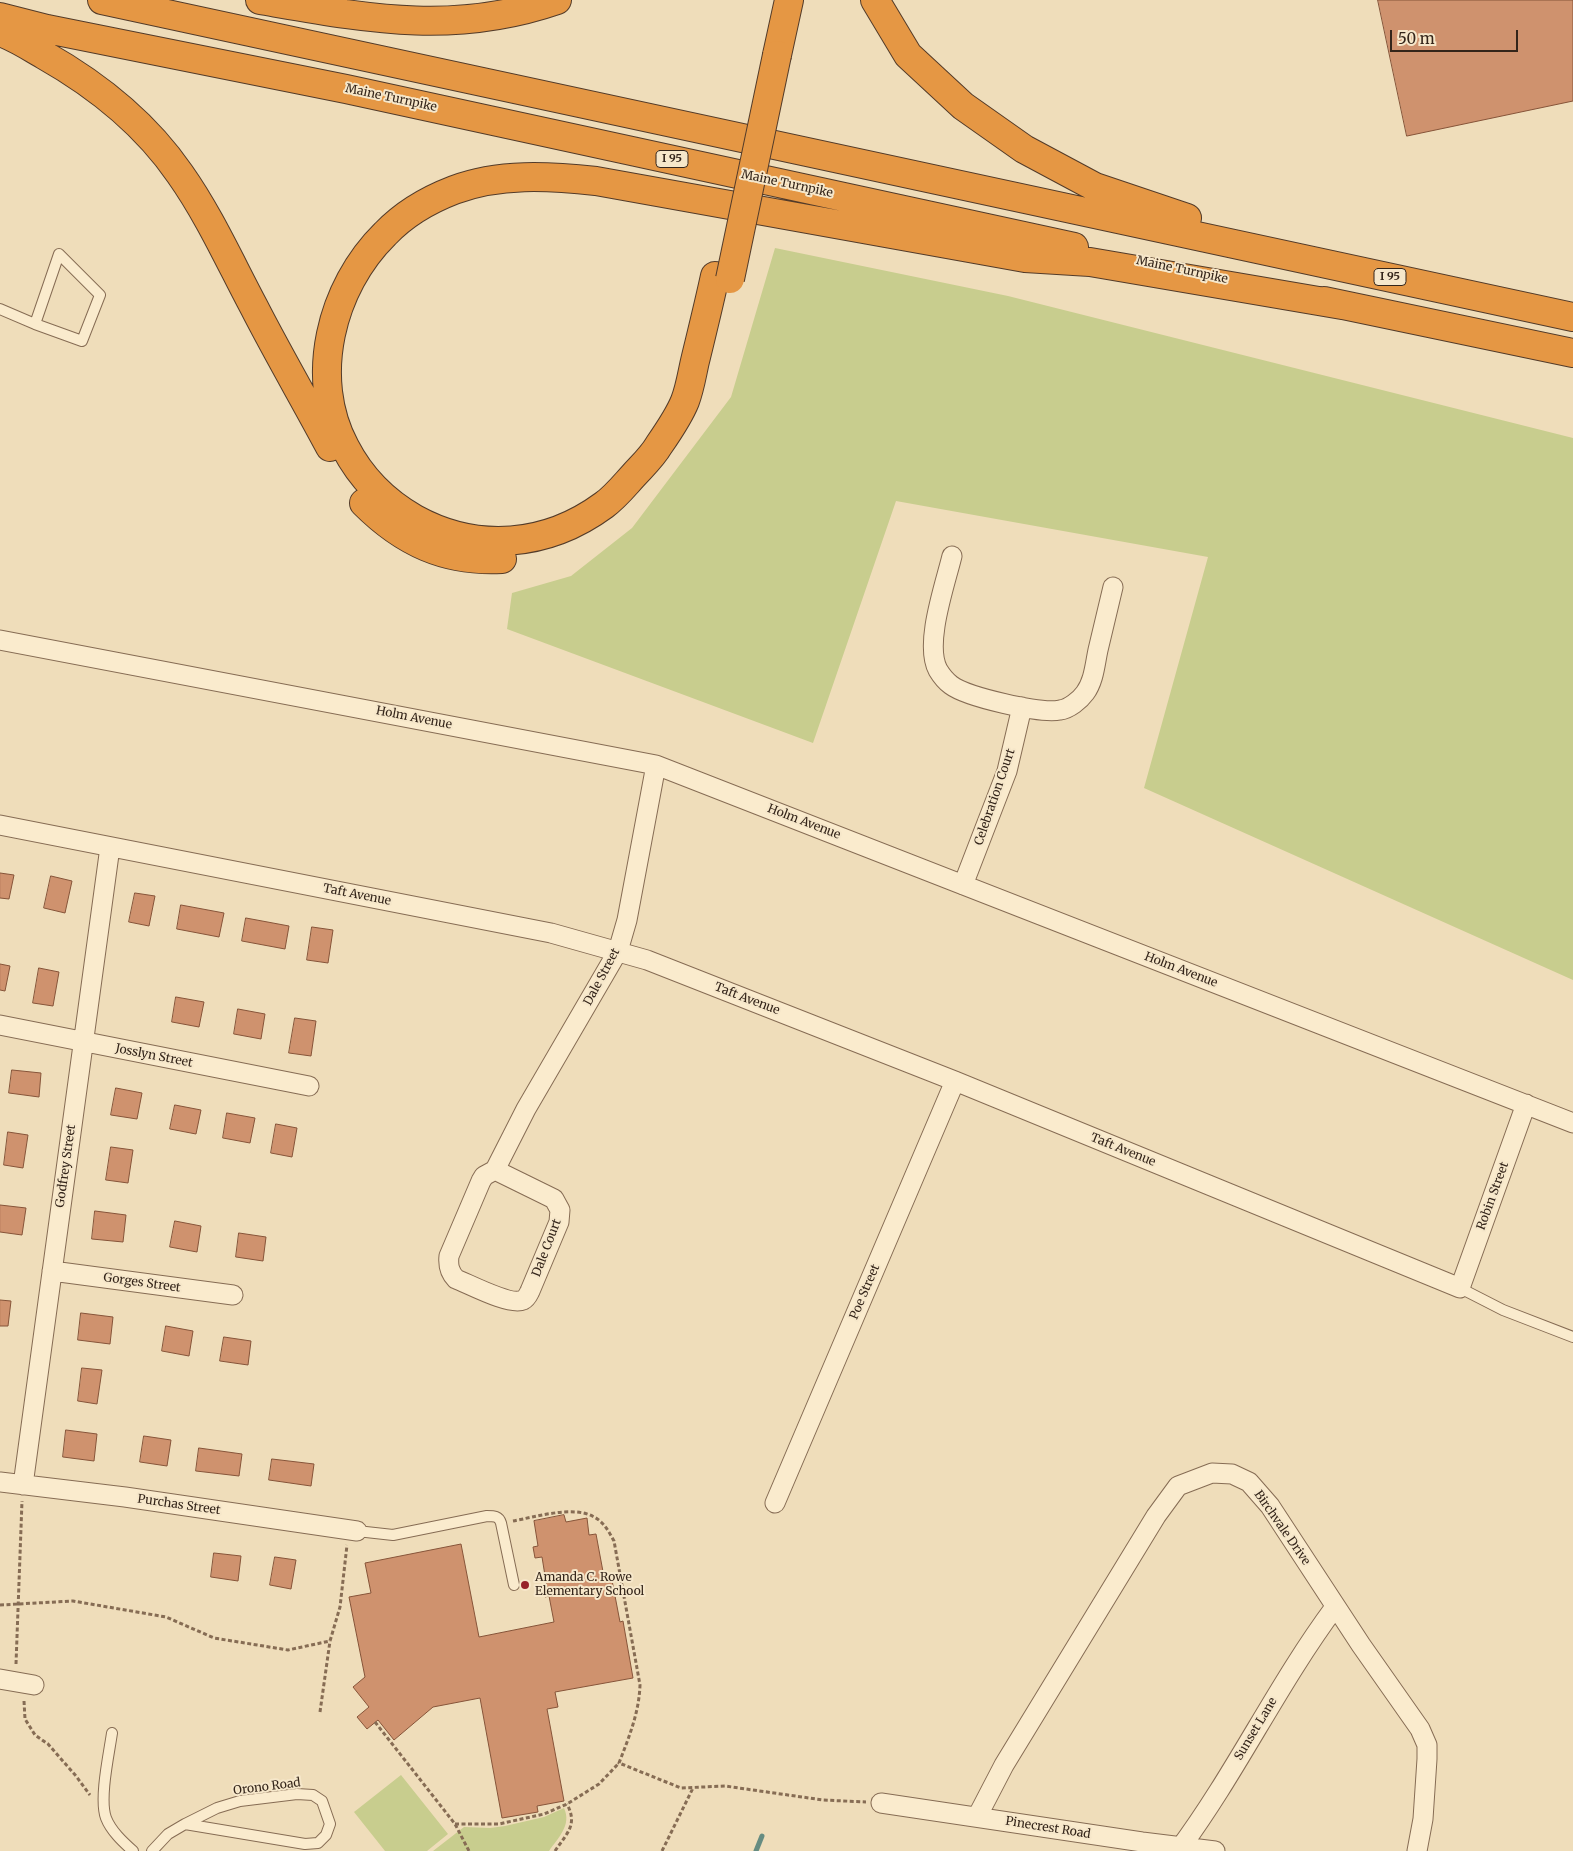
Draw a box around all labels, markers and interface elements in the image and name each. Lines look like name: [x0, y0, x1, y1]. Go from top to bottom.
scale bar: [1393, 20, 1520, 52]
text: 50 m: [1398, 29, 1435, 48]
street label: Maine Turnpike: [344, 81, 438, 115]
road number: I 95: [656, 150, 688, 168]
street label: Maine Turnpike: [740, 167, 834, 201]
street label: Maine Turnpike: [1135, 253, 1229, 287]
road number: I 95: [1374, 268, 1406, 286]
street label: Holm Avenue: [375, 704, 453, 732]
street label: Celebration Court: [972, 747, 1018, 847]
street label: Holm Avenue: [766, 801, 842, 843]
street label: Taft Avenue: [322, 881, 392, 909]
street label: Dale Street: [581, 946, 623, 1008]
street label: Holm Avenue: [1143, 949, 1219, 991]
street label: Taft Avenue: [712, 980, 782, 1018]
street label: Josslyn Street: [114, 1041, 194, 1071]
street label: Godfrey Street: [53, 1124, 79, 1208]
street label: Taft Avenue: [1088, 1130, 1158, 1170]
street label: Robin Street: [1474, 1160, 1512, 1232]
street label: Dale Court: [529, 1217, 565, 1279]
street label: Poe Street: [847, 1262, 883, 1322]
street label: Gorges Street: [103, 1270, 181, 1296]
street label: Birchvale Drive: [1251, 1488, 1313, 1568]
street label: Purchas Street: [137, 1492, 221, 1518]
place label: Amanda C. Rowe Elementary School: [535, 1571, 644, 1599]
marker: Amanda C. Rowe Elementary School: [519, 1579, 531, 1591]
street label: Sunset Lane: [1232, 1695, 1280, 1763]
street label: Orono Road: [233, 1776, 301, 1798]
street label: Pinecrest Road: [1004, 1814, 1092, 1842]

